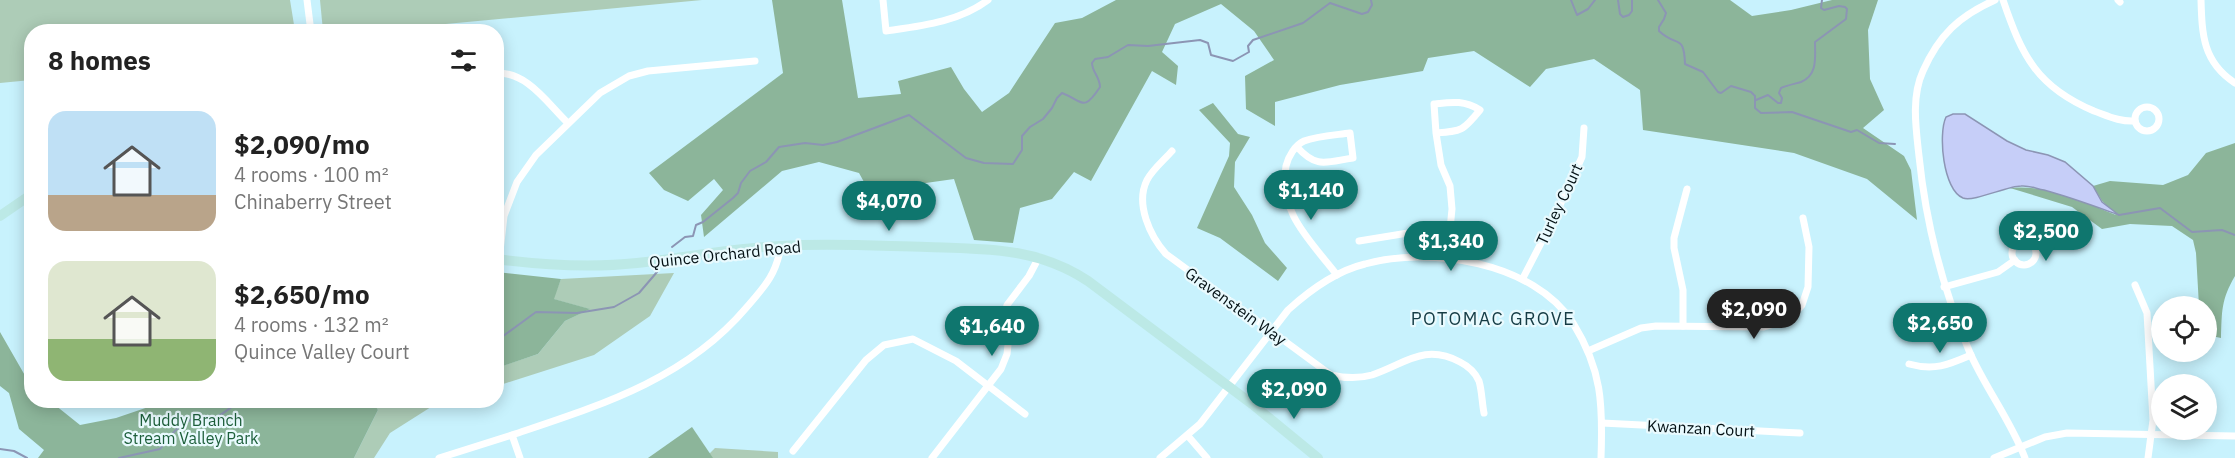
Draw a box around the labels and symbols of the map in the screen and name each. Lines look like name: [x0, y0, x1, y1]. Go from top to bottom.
street label: Turley Court: [1531, 160, 1587, 248]
pin: $1,140: [1262, 170, 1360, 221]
pin: $4,070: [840, 181, 938, 232]
pin: $2,500: [1997, 211, 2095, 262]
pin: $1,340: [1402, 221, 1500, 272]
street label: Quince Orchard Road: [648, 236, 802, 272]
street label: Gravenstein Way: [1181, 263, 1291, 349]
pin: $2,090: [1705, 289, 1803, 340]
pin: $2,650: [1891, 303, 1989, 354]
pin: $1,640: [943, 306, 1041, 357]
district label: POTOMAC GROVE: [1411, 307, 1575, 330]
pin: $2,090: [1245, 369, 1343, 420]
park label: Muddy Branch Stream Valley Park: [123, 410, 259, 448]
street label: Kwanzan Court: [1646, 415, 1756, 441]

